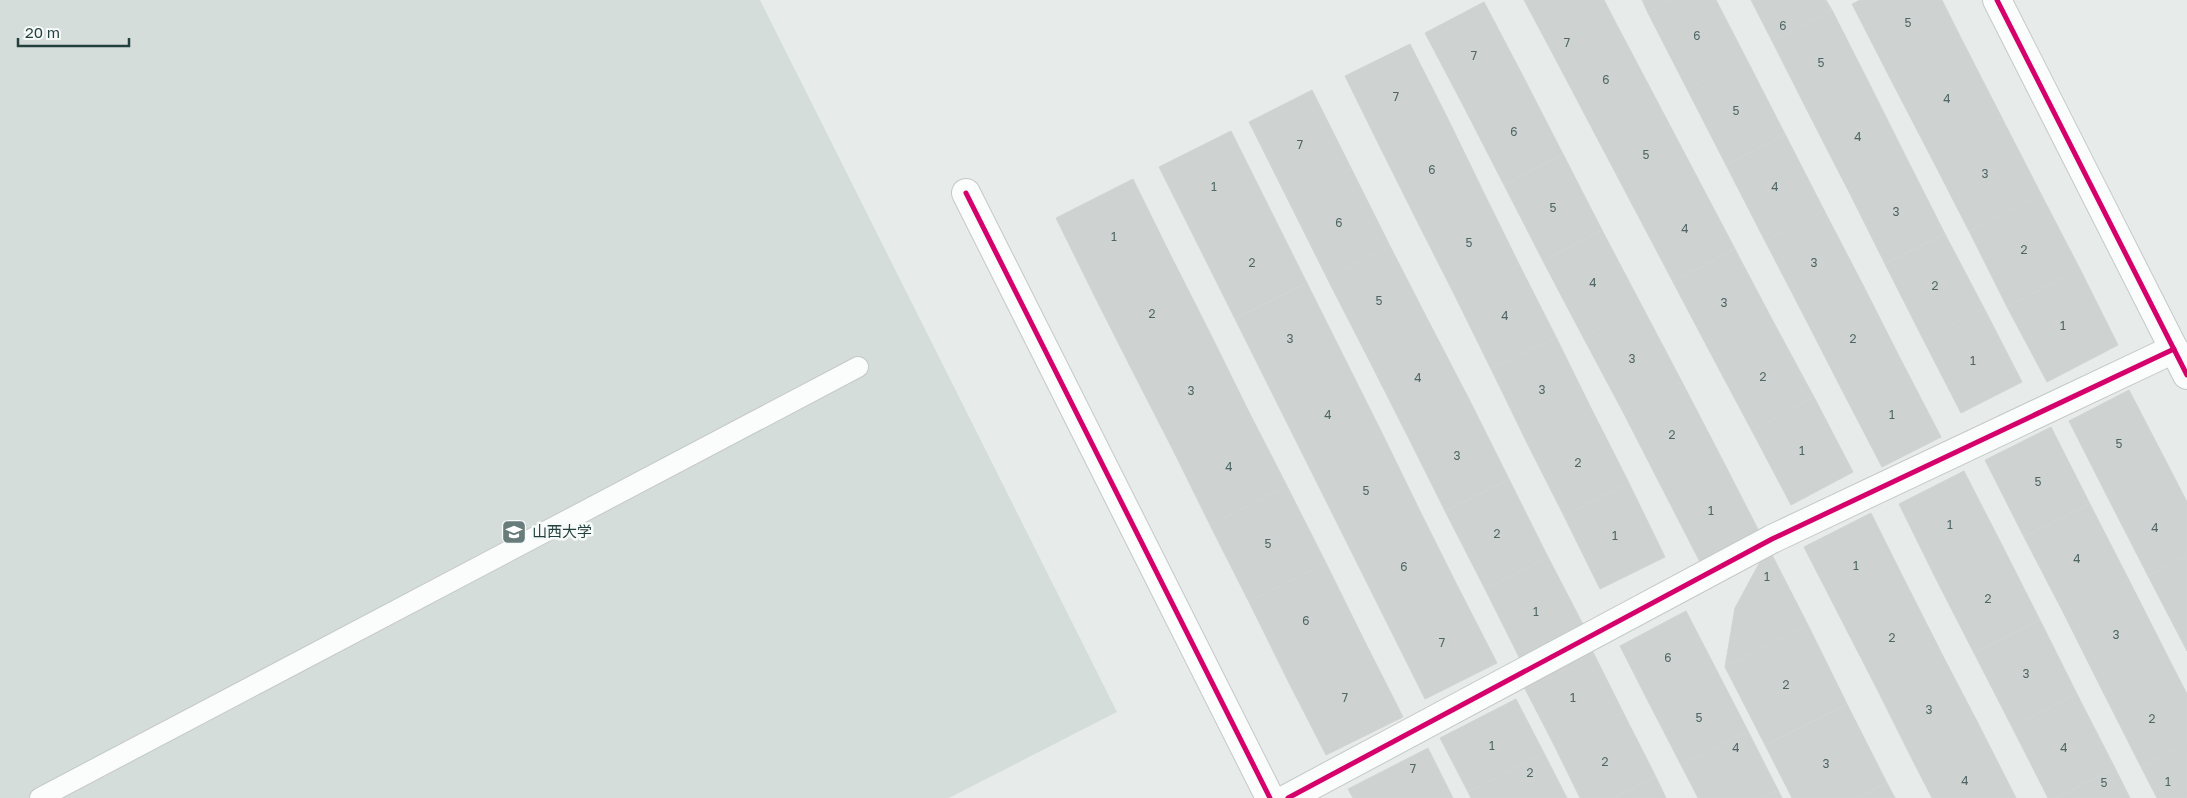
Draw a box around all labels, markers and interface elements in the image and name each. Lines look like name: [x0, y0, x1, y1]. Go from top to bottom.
scale bar: [18, 15, 129, 47]
house number: 5: [1905, 15, 1912, 30]
house number: 6: [1779, 18, 1787, 33]
text: 20 m: [25, 23, 60, 41]
house number: 6: [1693, 28, 1701, 43]
house number: 7: [1564, 35, 1570, 50]
house number: 7: [1471, 48, 1477, 63]
house number: 5: [1818, 55, 1825, 70]
house number: 6: [1602, 72, 1610, 87]
house number: 7: [1393, 89, 1399, 104]
house number: 4: [1943, 91, 1951, 106]
house number: 5: [1733, 103, 1740, 118]
house number: 6: [1510, 124, 1518, 139]
house number: 4: [1854, 129, 1862, 144]
house number: 7: [1297, 137, 1303, 152]
house number: 5: [1643, 147, 1650, 162]
house number: 6: [1428, 162, 1436, 177]
house number: 3: [1981, 166, 1989, 181]
house number: 1: [1211, 179, 1217, 194]
house number: 4: [1771, 179, 1779, 194]
house number: 5: [1550, 200, 1557, 215]
house number: 3: [1892, 204, 1900, 219]
house number: 6: [1335, 215, 1343, 230]
house number: 4: [1681, 221, 1689, 236]
house number: 1: [1111, 229, 1117, 244]
house number: 5: [1466, 235, 1473, 250]
house number: 2: [2021, 242, 2028, 257]
house number: 2: [1249, 255, 1256, 270]
house number: 3: [1810, 255, 1818, 270]
house number: 4: [1589, 275, 1597, 290]
house number: 2: [1932, 278, 1939, 293]
house number: 5: [1376, 293, 1383, 308]
house number: 3: [1720, 295, 1728, 310]
house number: 2: [1149, 306, 1156, 321]
house number: 4: [1501, 308, 1509, 323]
house number: 1: [2060, 318, 2066, 333]
house number: 3: [1286, 331, 1294, 346]
house number: 2: [1850, 331, 1857, 346]
house number: 3: [1628, 351, 1636, 366]
house number: 1: [1970, 353, 1976, 368]
house number: 2: [1760, 369, 1767, 384]
house number: 4: [1414, 370, 1422, 385]
house number: 3: [1538, 382, 1546, 397]
house number: 3: [1187, 383, 1195, 398]
house number: 4: [1324, 407, 1332, 422]
house number: 1: [1889, 407, 1895, 422]
house number: 2: [1669, 427, 1676, 442]
house number: 5: [2116, 436, 2123, 451]
house number: 1: [1799, 443, 1805, 458]
house number: 3: [1453, 448, 1461, 463]
house number: 2: [1575, 455, 1582, 470]
house number: 4: [1225, 459, 1233, 474]
house number: 5: [2035, 474, 2042, 489]
house number: 5: [1363, 483, 1370, 498]
house number: 1: [1708, 503, 1714, 518]
house number: 1: [1947, 517, 1953, 532]
school or university icon: 山西大学: [501, 519, 527, 545]
house number: 4: [2151, 520, 2159, 535]
place label: 山西大学: [532, 522, 592, 540]
house number: 2: [1494, 526, 1501, 541]
house number: 1: [1612, 528, 1618, 543]
house number: 5: [1265, 536, 1272, 551]
house number: 4: [2073, 551, 2081, 566]
house number: 1: [1853, 558, 1859, 573]
house number: 6: [1400, 559, 1408, 574]
house number: 1: [1764, 569, 1770, 584]
house number: 2: [1985, 591, 1992, 606]
house number: 1: [1533, 604, 1539, 619]
house number: 6: [1302, 613, 1310, 628]
house number: 3: [2112, 627, 2120, 642]
house number: 2: [1889, 630, 1896, 645]
house number: 7: [1439, 635, 1445, 650]
house number: 6: [1664, 650, 1672, 665]
house number: 3: [2022, 666, 2030, 681]
house number: 2: [1783, 677, 1790, 692]
house number: 7: [1342, 690, 1348, 705]
house number: 1: [1570, 690, 1576, 705]
house number: 3: [1925, 702, 1933, 717]
house number: 5: [1696, 710, 1703, 725]
house number: 2: [2149, 711, 2156, 726]
house number: 1: [1489, 738, 1495, 753]
house number: 4: [1732, 740, 1740, 755]
house number: 4: [2060, 740, 2068, 755]
house number: 2: [1602, 754, 1609, 769]
house number: 3: [1822, 756, 1830, 771]
house number: 7: [1410, 761, 1416, 776]
house number: 2: [1527, 765, 1534, 780]
house number: 4: [1961, 773, 1969, 788]
house number: 1: [2165, 774, 2171, 789]
house number: 5: [2101, 775, 2108, 790]

